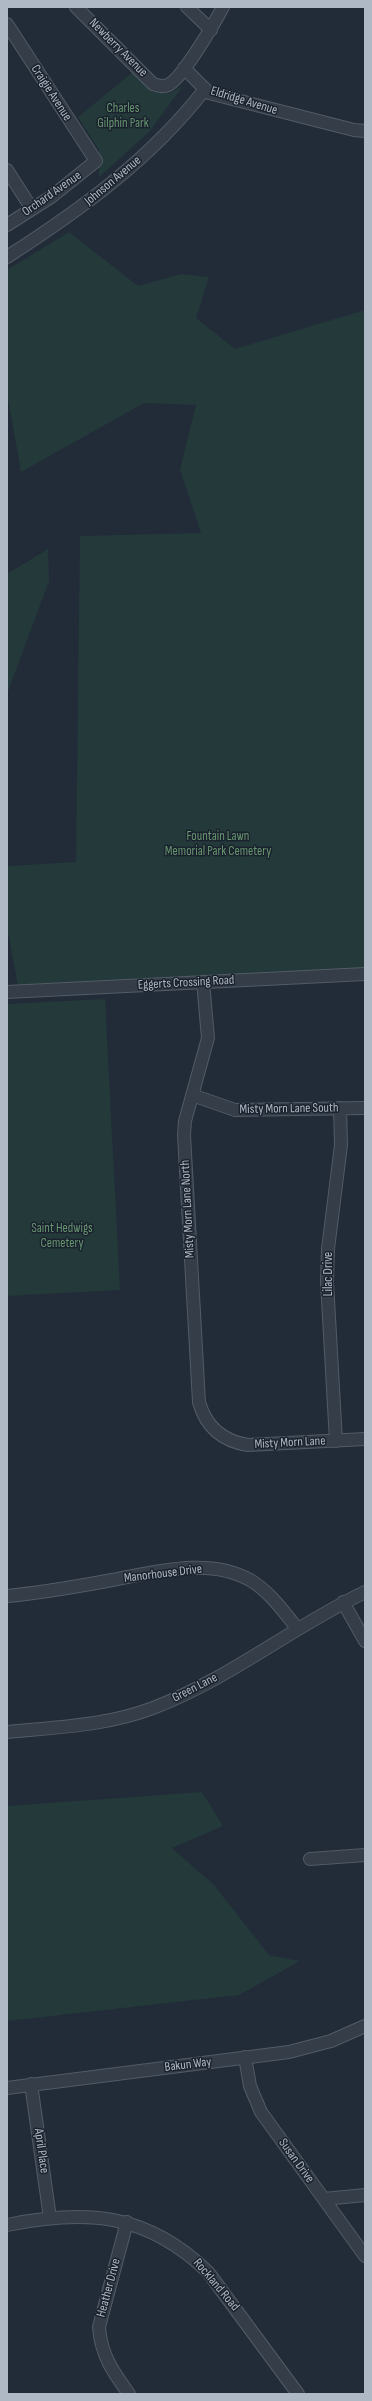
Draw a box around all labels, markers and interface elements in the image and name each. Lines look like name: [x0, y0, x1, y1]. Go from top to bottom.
street label: Newberry Avenue: [86, 16, 150, 80]
street label: Craigie Avenue: [27, 62, 75, 124]
street label: Eldridge Avenue: [209, 83, 279, 119]
park label: Charles Gilphin Park: [97, 101, 149, 132]
street label: Johnson Avenue: [82, 153, 144, 209]
street label: Orchard Avenue: [19, 168, 85, 220]
park label: Fountain Lawn Memorial Park Cemetery: [165, 829, 271, 860]
street label: Eggerts Crossing Road: [137, 973, 235, 993]
street label: Misty Morn Lane South: [239, 1100, 339, 1118]
street label: Misty Morn Lane North: [178, 1159, 198, 1259]
park label: Saint Hedwigs Cemetery: [31, 1221, 93, 1252]
street label: Lilac Drive: [321, 1252, 337, 1296]
street label: Misty Morn Lane: [254, 1433, 326, 1453]
street label: Manorhouse Drive: [123, 1561, 203, 1587]
street label: Green Lane: [170, 1670, 220, 1706]
street label: Bakun Way: [164, 2054, 212, 2076]
street label: April Place: [30, 2128, 52, 2174]
street label: Susan Drive: [275, 2136, 317, 2186]
street label: Rockland Road: [190, 2256, 242, 2314]
street label: Heather Drive: [94, 2257, 124, 2319]

